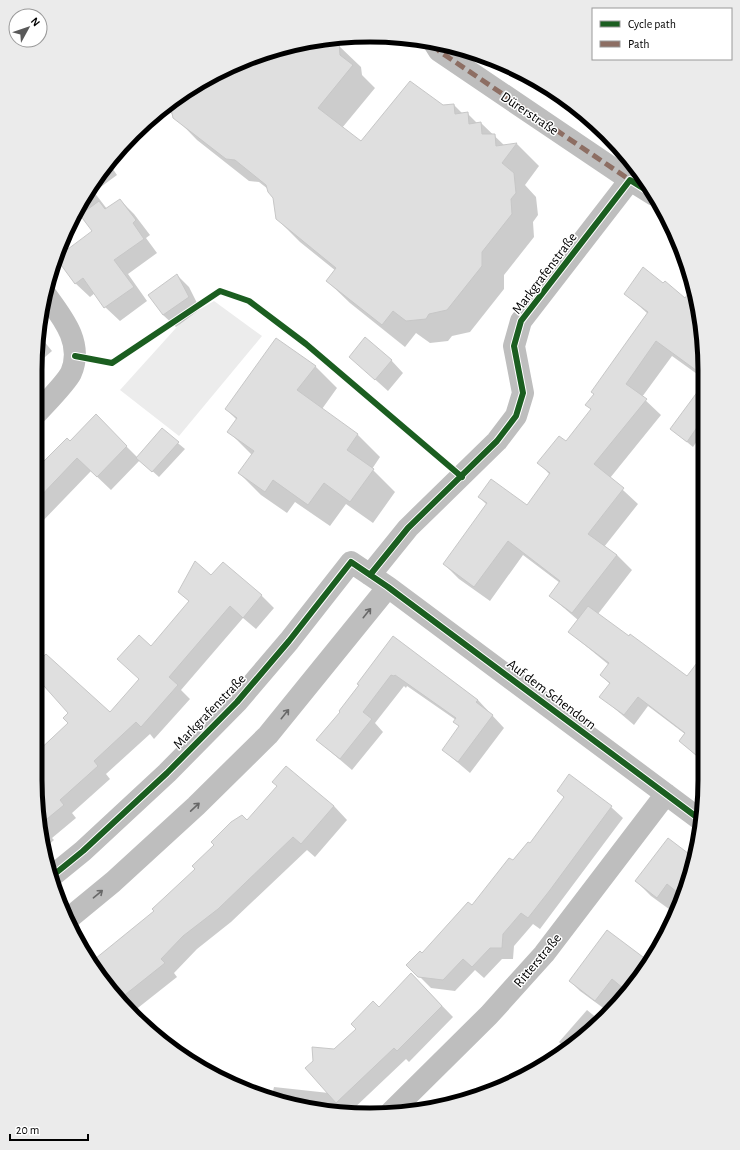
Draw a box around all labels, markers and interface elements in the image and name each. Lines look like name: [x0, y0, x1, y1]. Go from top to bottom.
north arrow: [8, 8, 48, 48]
legend: [592, 8, 732, 60]
text: N: [29, 15, 42, 28]
text: Cycle path: [628, 18, 676, 31]
text: Path: [628, 38, 650, 50]
street label: Dürerstraße: [498, 90, 561, 138]
street label: Markgrafenstraße: [510, 230, 580, 317]
one-way arrow: [362, 607, 371, 618]
street label: Auf dem Schendorn: [504, 657, 598, 733]
street label: Markgrafenstraße: [171, 672, 249, 752]
one-way arrow: [281, 708, 289, 719]
one-way arrow: [190, 802, 200, 812]
one-way arrow: [93, 890, 104, 899]
street label: Ritterstraße: [511, 931, 564, 990]
scale bar: [10, 1116, 88, 1142]
text: 20 m: [16, 1124, 39, 1136]

